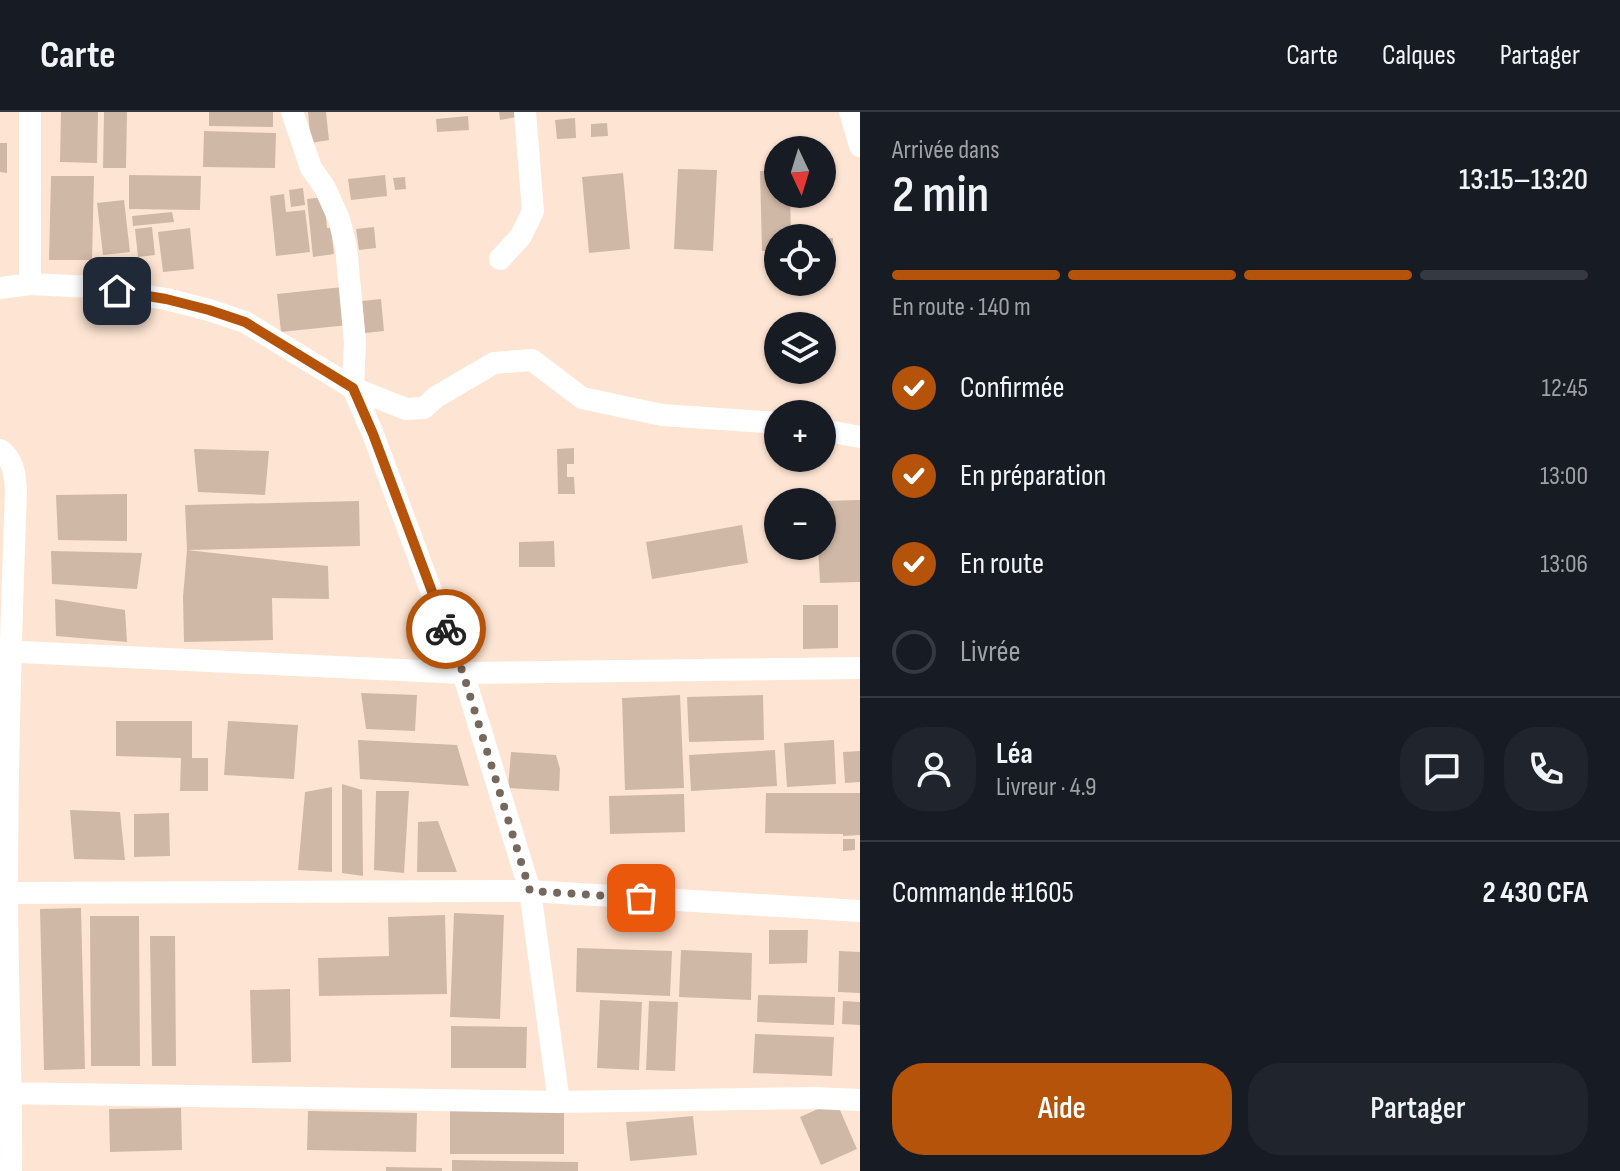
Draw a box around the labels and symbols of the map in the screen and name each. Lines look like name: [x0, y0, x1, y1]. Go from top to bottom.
north arrow: [764, 136, 836, 208]
pin: [83, 257, 151, 325]
courier: [406, 589, 486, 669]
pin: [607, 864, 675, 932]

